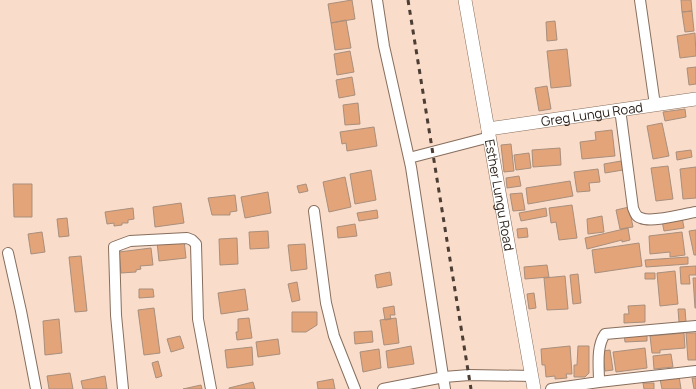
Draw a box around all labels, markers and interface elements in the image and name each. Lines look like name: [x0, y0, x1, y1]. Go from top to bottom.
street label: Greg Lungu Road: [540, 98, 644, 130]
street label: Esther Lungu Road: [481, 138, 518, 252]

